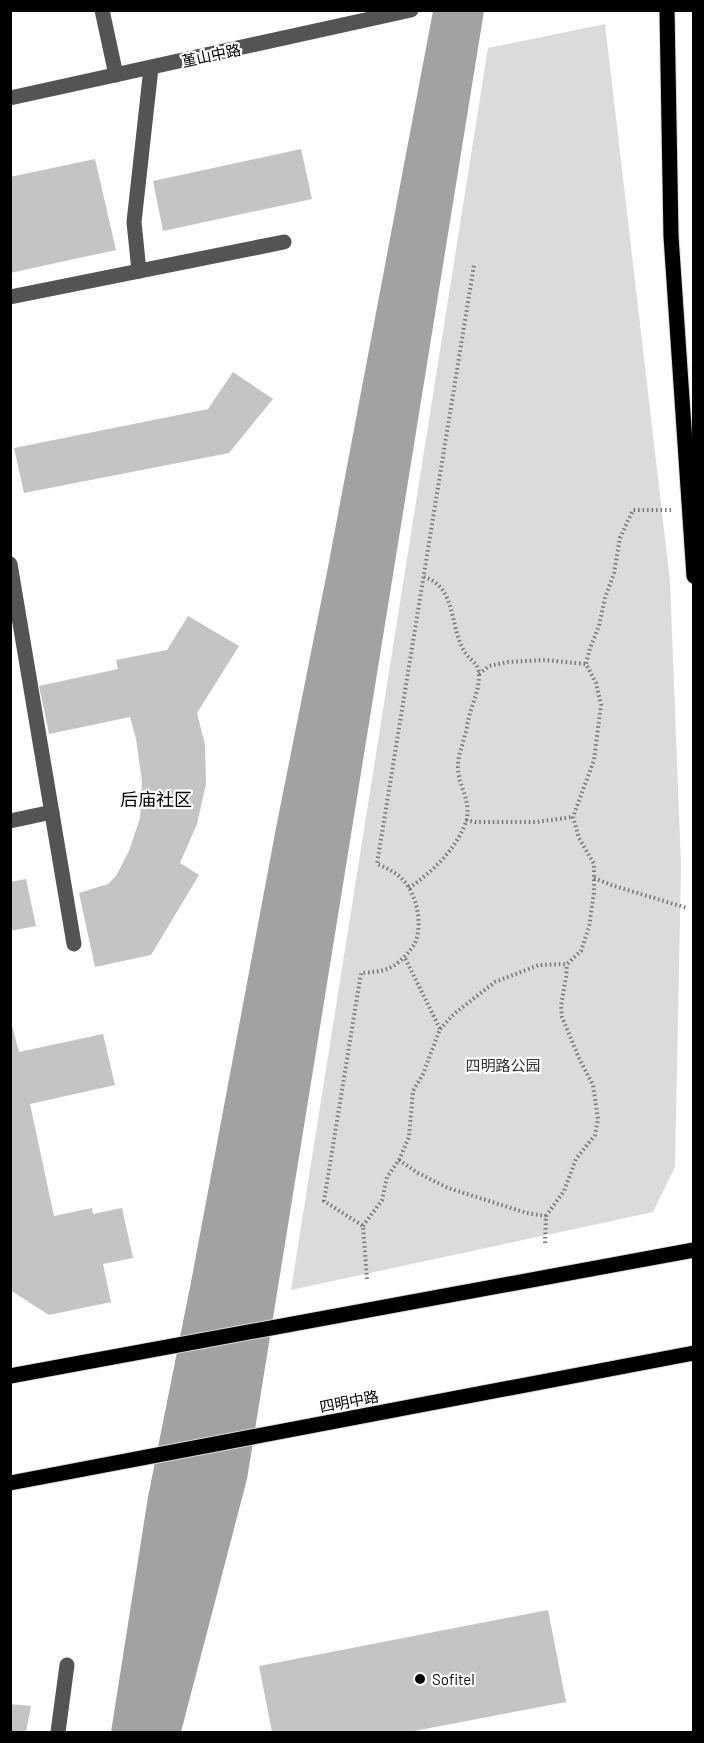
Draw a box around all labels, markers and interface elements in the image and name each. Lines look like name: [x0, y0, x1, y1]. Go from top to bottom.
street label: 堇山中路: [180, 40, 242, 70]
district label: 后庙社区: [120, 788, 192, 810]
park label: 四明路公园: [465, 1056, 541, 1074]
street label: 四明中路: [318, 1386, 380, 1416]
place label: Sofitel: [432, 1670, 475, 1688]
marker: Sofitel: [413, 1672, 427, 1686]

